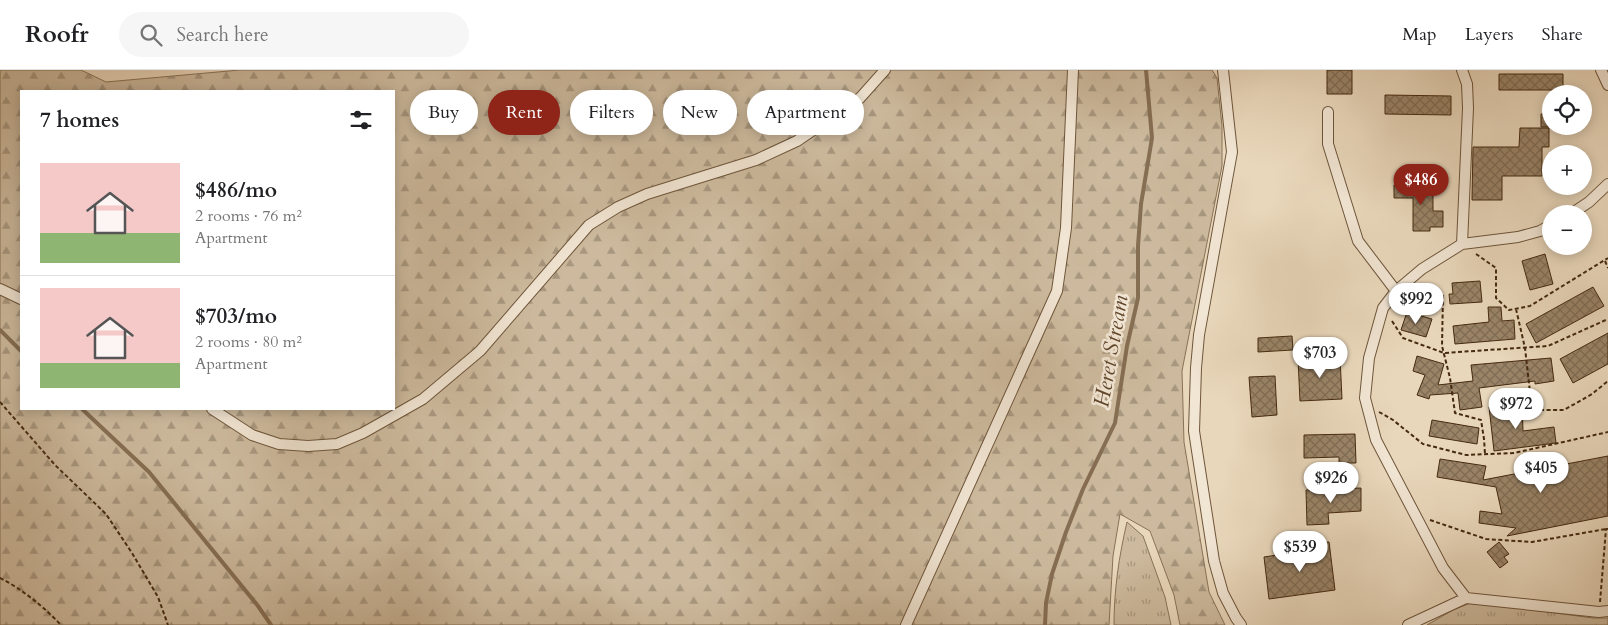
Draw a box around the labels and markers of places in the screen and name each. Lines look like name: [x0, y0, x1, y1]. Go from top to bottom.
pin: $486: [1391, 164, 1451, 206]
pin: $992: [1386, 282, 1446, 325]
pin: $703: [1290, 336, 1350, 379]
pin: $972: [1486, 388, 1546, 430]
pin: $405: [1511, 452, 1571, 494]
pin: $926: [1301, 462, 1361, 504]
pin: $539: [1270, 530, 1330, 573]

